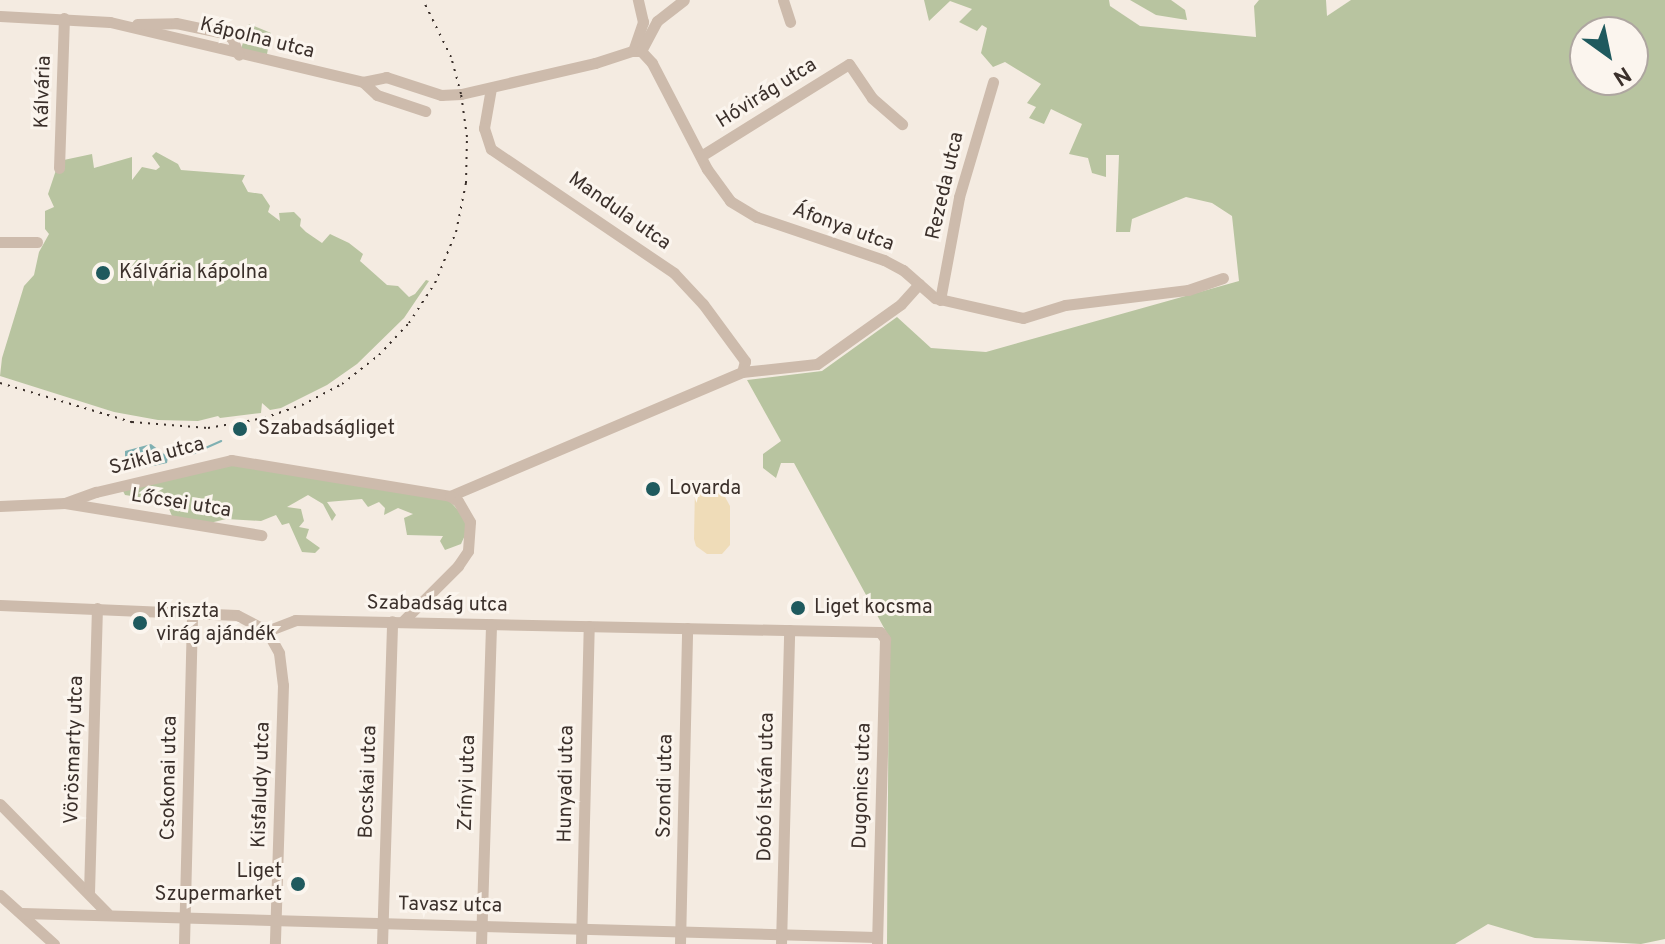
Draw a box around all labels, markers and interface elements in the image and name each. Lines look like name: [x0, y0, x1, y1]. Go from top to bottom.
street label: Kápolna utca: [197, 13, 317, 65]
north arrow: [1569, 16, 1649, 96]
street label: Hóvirág utca: [712, 54, 822, 134]
street label: Kálvária: [31, 55, 57, 129]
text: N: [1607, 59, 1635, 90]
street label: Rezeda utca: [922, 130, 970, 242]
street label: Mandula utca: [563, 168, 675, 256]
street label: Áfonya utca: [789, 199, 897, 257]
place label: Kálvária kápolna: [119, 261, 268, 285]
marker: Kálvária kápolna: [94, 264, 112, 282]
place label: Szabadságliget: [258, 417, 395, 441]
marker: Szabadságliget: [229, 418, 251, 440]
street label: Szikla utca: [107, 433, 207, 481]
place label: Lovarda: [669, 477, 741, 501]
marker: Lovarda: [644, 480, 662, 498]
street label: Lőcsei utca: [129, 484, 233, 524]
street label: Szabadság utca: [366, 592, 508, 618]
place label: Liget kocsma: [814, 596, 932, 620]
marker: Liget kocsma: [789, 599, 807, 617]
place label: Kriszta virág ajándék: [156, 600, 276, 647]
marker: Kriszta virág ajándék: [131, 614, 149, 632]
street label: Vörösmarty utca: [60, 675, 90, 825]
street label: Dobó István utca: [754, 712, 780, 862]
street label: Csokonai utca: [157, 715, 183, 841]
street label: Kisfaludy utca: [248, 721, 276, 849]
street label: Dugonics utca: [849, 723, 877, 849]
street label: Bocskai utca: [355, 725, 383, 839]
street label: Hunyadi utca: [554, 725, 580, 843]
street label: Zrínyi utca: [454, 734, 482, 832]
street label: Szondi utca: [653, 734, 679, 838]
place label: Liget Szupermarket: [155, 860, 282, 907]
marker: Liget Szupermarket: [289, 875, 307, 893]
street label: Tavasz utca: [398, 893, 502, 919]

